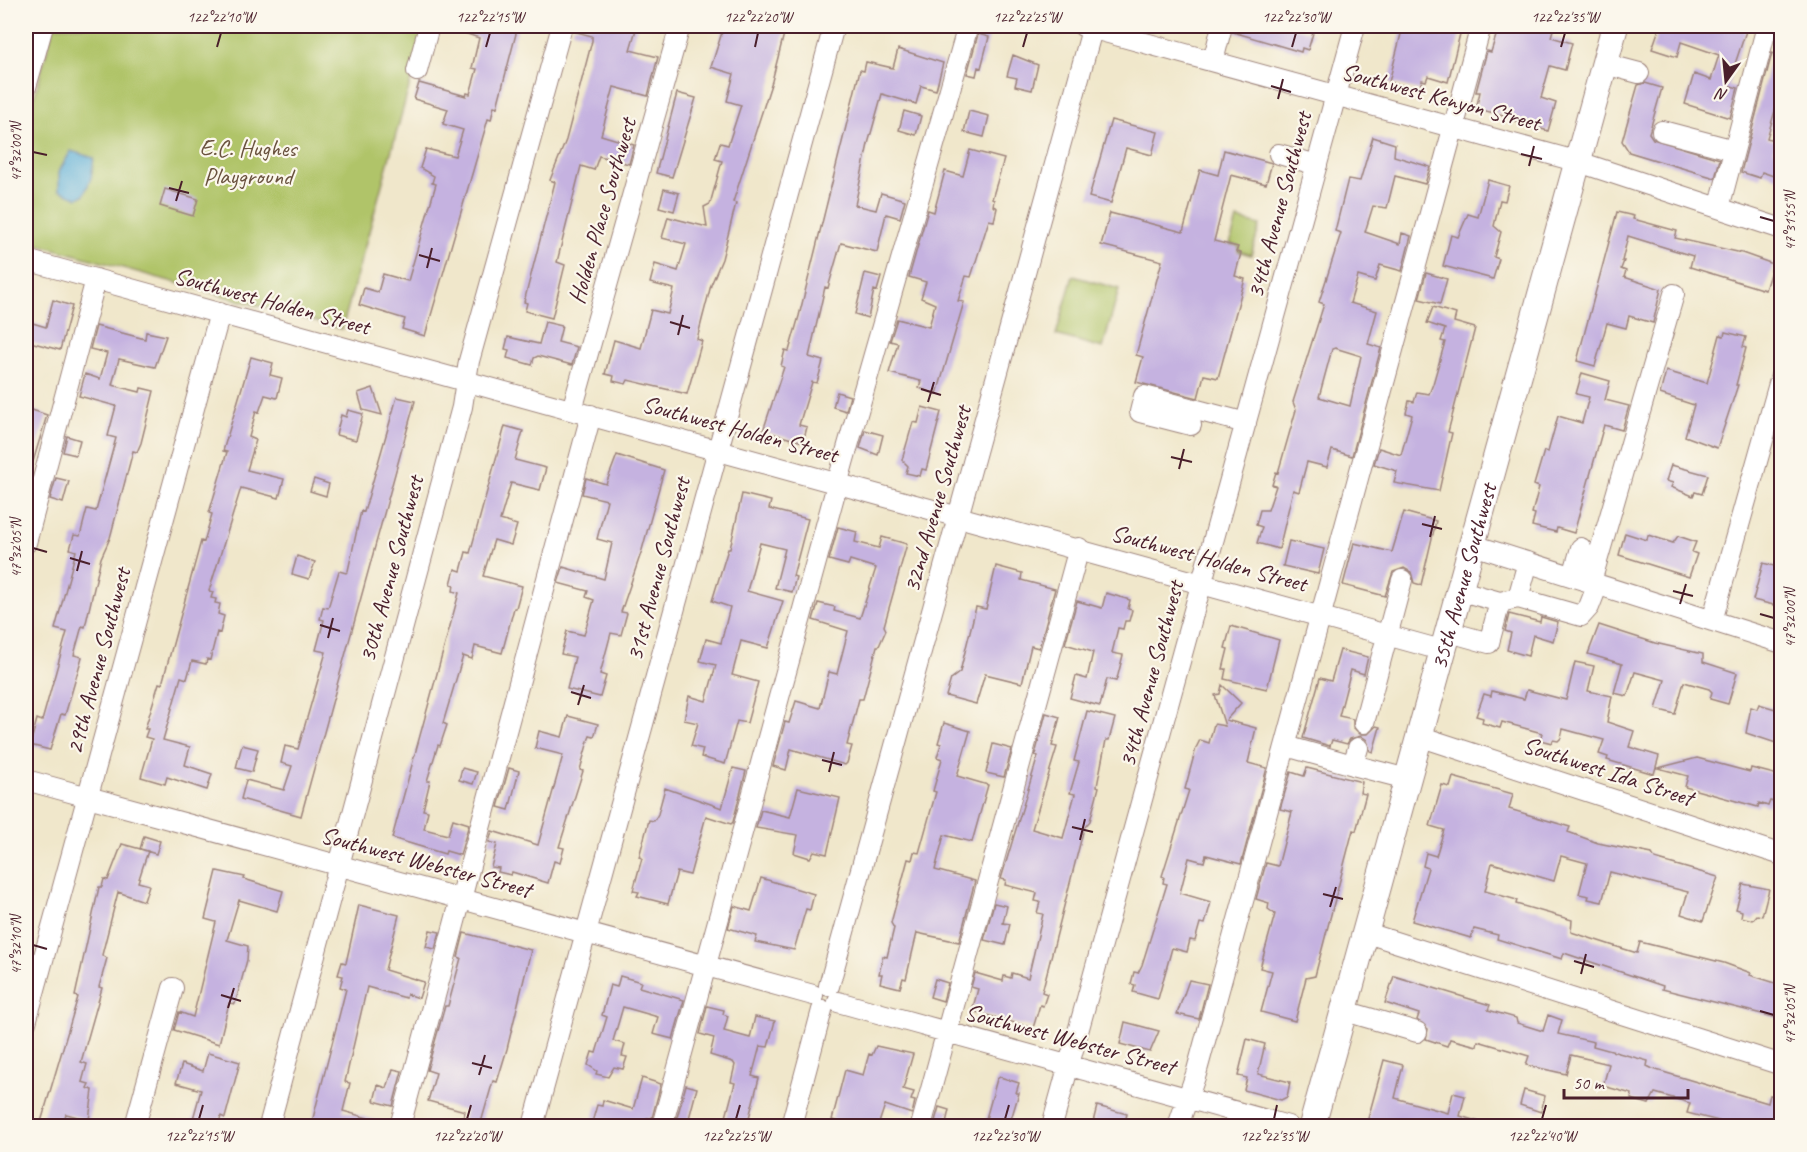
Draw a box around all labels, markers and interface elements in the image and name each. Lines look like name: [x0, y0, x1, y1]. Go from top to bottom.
text: 122°22'10"W: [187, 8, 258, 27]
text: 122°22'15"W: [456, 8, 527, 27]
text: 122°22'20"W: [724, 8, 795, 27]
text: 122°22'25"W: [993, 8, 1064, 27]
text: 122°22'30"W: [1262, 8, 1333, 27]
text: 122°22'35"W: [1531, 8, 1602, 27]
north arrow: [1696, 51, 1756, 111]
street label: Southwest Kenyon Street: [1338, 56, 1546, 138]
text: N: [1712, 83, 1730, 105]
street label: 34th Avenue Southwest: [1240, 107, 1319, 301]
street label: Holden Place Southwest: [561, 113, 643, 307]
text: 47°32'00"N: [7, 119, 26, 182]
park label: E.C. Hughes Playground: [199, 133, 298, 191]
text: 47°31'55"N: [1781, 188, 1800, 251]
street label: Southwest Holden Street: [171, 260, 375, 342]
street label: Southwest Holden Street: [639, 388, 843, 470]
street label: 32nd Avenue Southwest: [896, 400, 979, 596]
street label: 30th Avenue Southwest: [352, 471, 431, 665]
street label: 31st Avenue Southwest: [619, 472, 697, 664]
street label: 35th Avenue Southwest: [1423, 478, 1504, 673]
text: 47°32'05"N: [7, 515, 26, 578]
street label: Southwest Holden Street: [1108, 517, 1312, 599]
street label: 29th Avenue Southwest: [59, 563, 138, 757]
street label: 34th Avenue Southwest: [1112, 576, 1191, 770]
text: 47°32'00"N: [1781, 585, 1800, 648]
street label: Southwest Ida Street: [1519, 729, 1700, 814]
street label: Southwest Webster Street: [318, 820, 537, 905]
text: 47°32'10"N: [7, 912, 26, 975]
text: 47°32'05"N: [1781, 982, 1800, 1045]
street label: Southwest Webster Street: [962, 997, 1181, 1082]
scale bar: [1564, 1062, 1688, 1100]
text: 50 m: [1573, 1072, 1606, 1094]
text: 122°22'15"W: [165, 1127, 236, 1146]
text: 122°22'20"W: [433, 1127, 504, 1146]
text: 122°22'25"W: [702, 1127, 773, 1146]
text: 122°22'30"W: [971, 1127, 1042, 1146]
text: 122°22'35"W: [1240, 1127, 1311, 1146]
text: 122°22'40"W: [1508, 1127, 1579, 1146]

